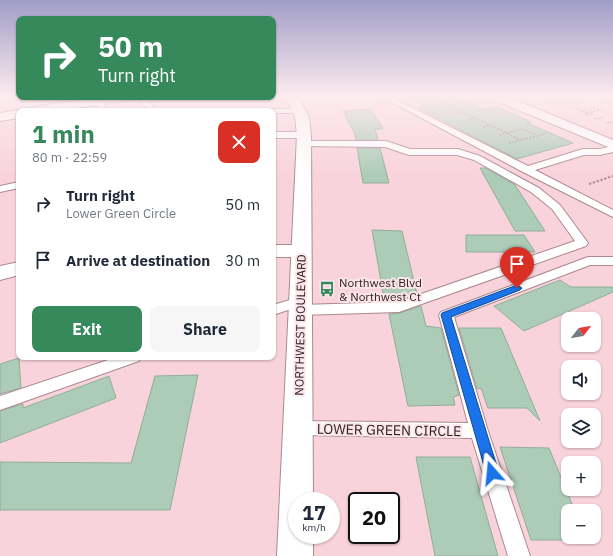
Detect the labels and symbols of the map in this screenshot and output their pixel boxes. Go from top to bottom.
pin [500,247,534,288]
street label: NORTHWEST BOULEVARD [291,254,309,396]
place label: Northwest Blvd & Northwest Ct [339,275,422,304]
bus stop icon: Northwest Blvd & Northwest Ct [318,280,336,298]
north arrow [561,312,601,352]
street label: LOWER GREEN CIRCLE [317,420,461,440]
position arrow [471,452,513,494]
speed limit sign: 20 [348,492,400,544]

